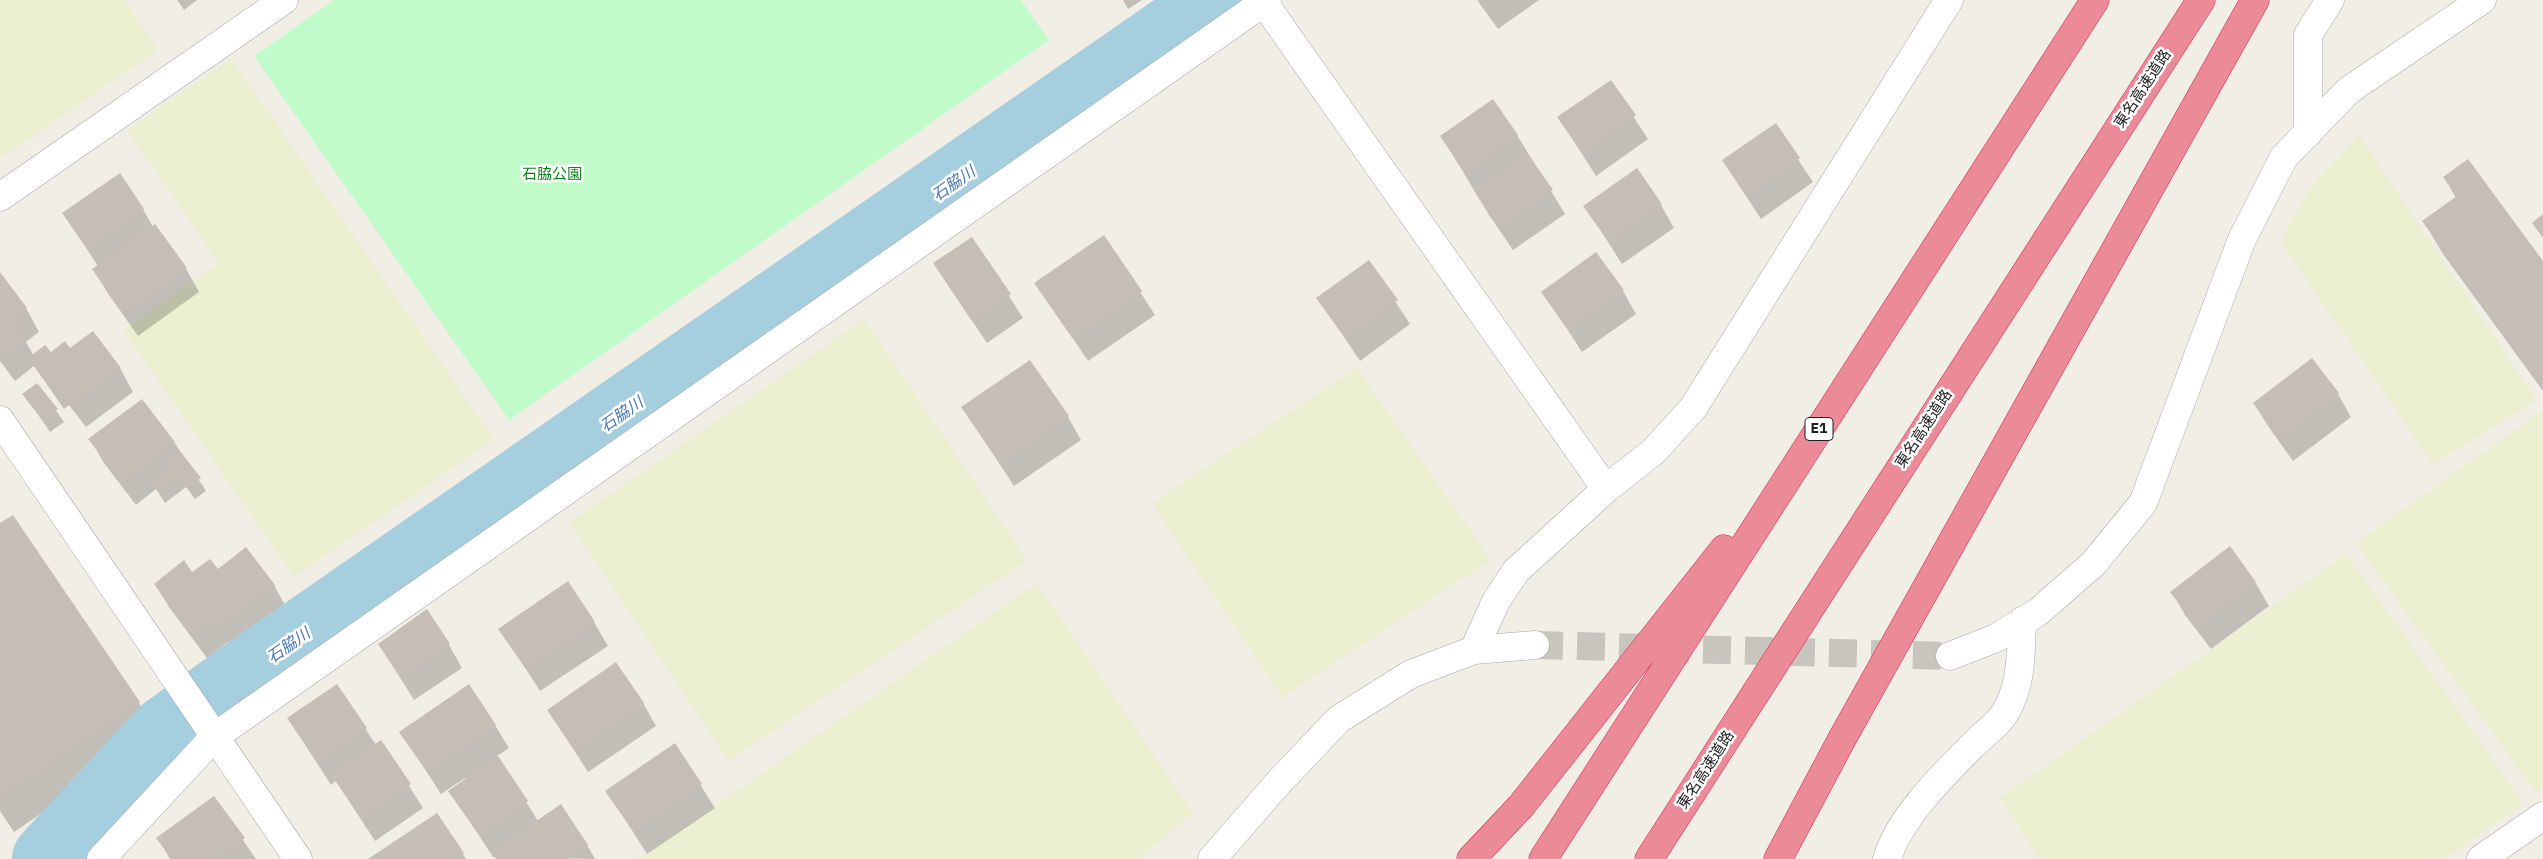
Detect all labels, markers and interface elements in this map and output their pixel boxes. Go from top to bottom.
street label: 東名高速道路 [2111,46,2175,132]
water label: 石脇川 [929,162,979,206]
park label: 石脇公園 [522,166,582,184]
street label: 東名高速道路 [1892,386,1956,472]
water label: 石脇川 [597,393,647,437]
road number: E1 [1805,418,1833,440]
water label: 石脇川 [264,624,314,668]
street label: 東名高速道路 [1674,727,1738,813]

